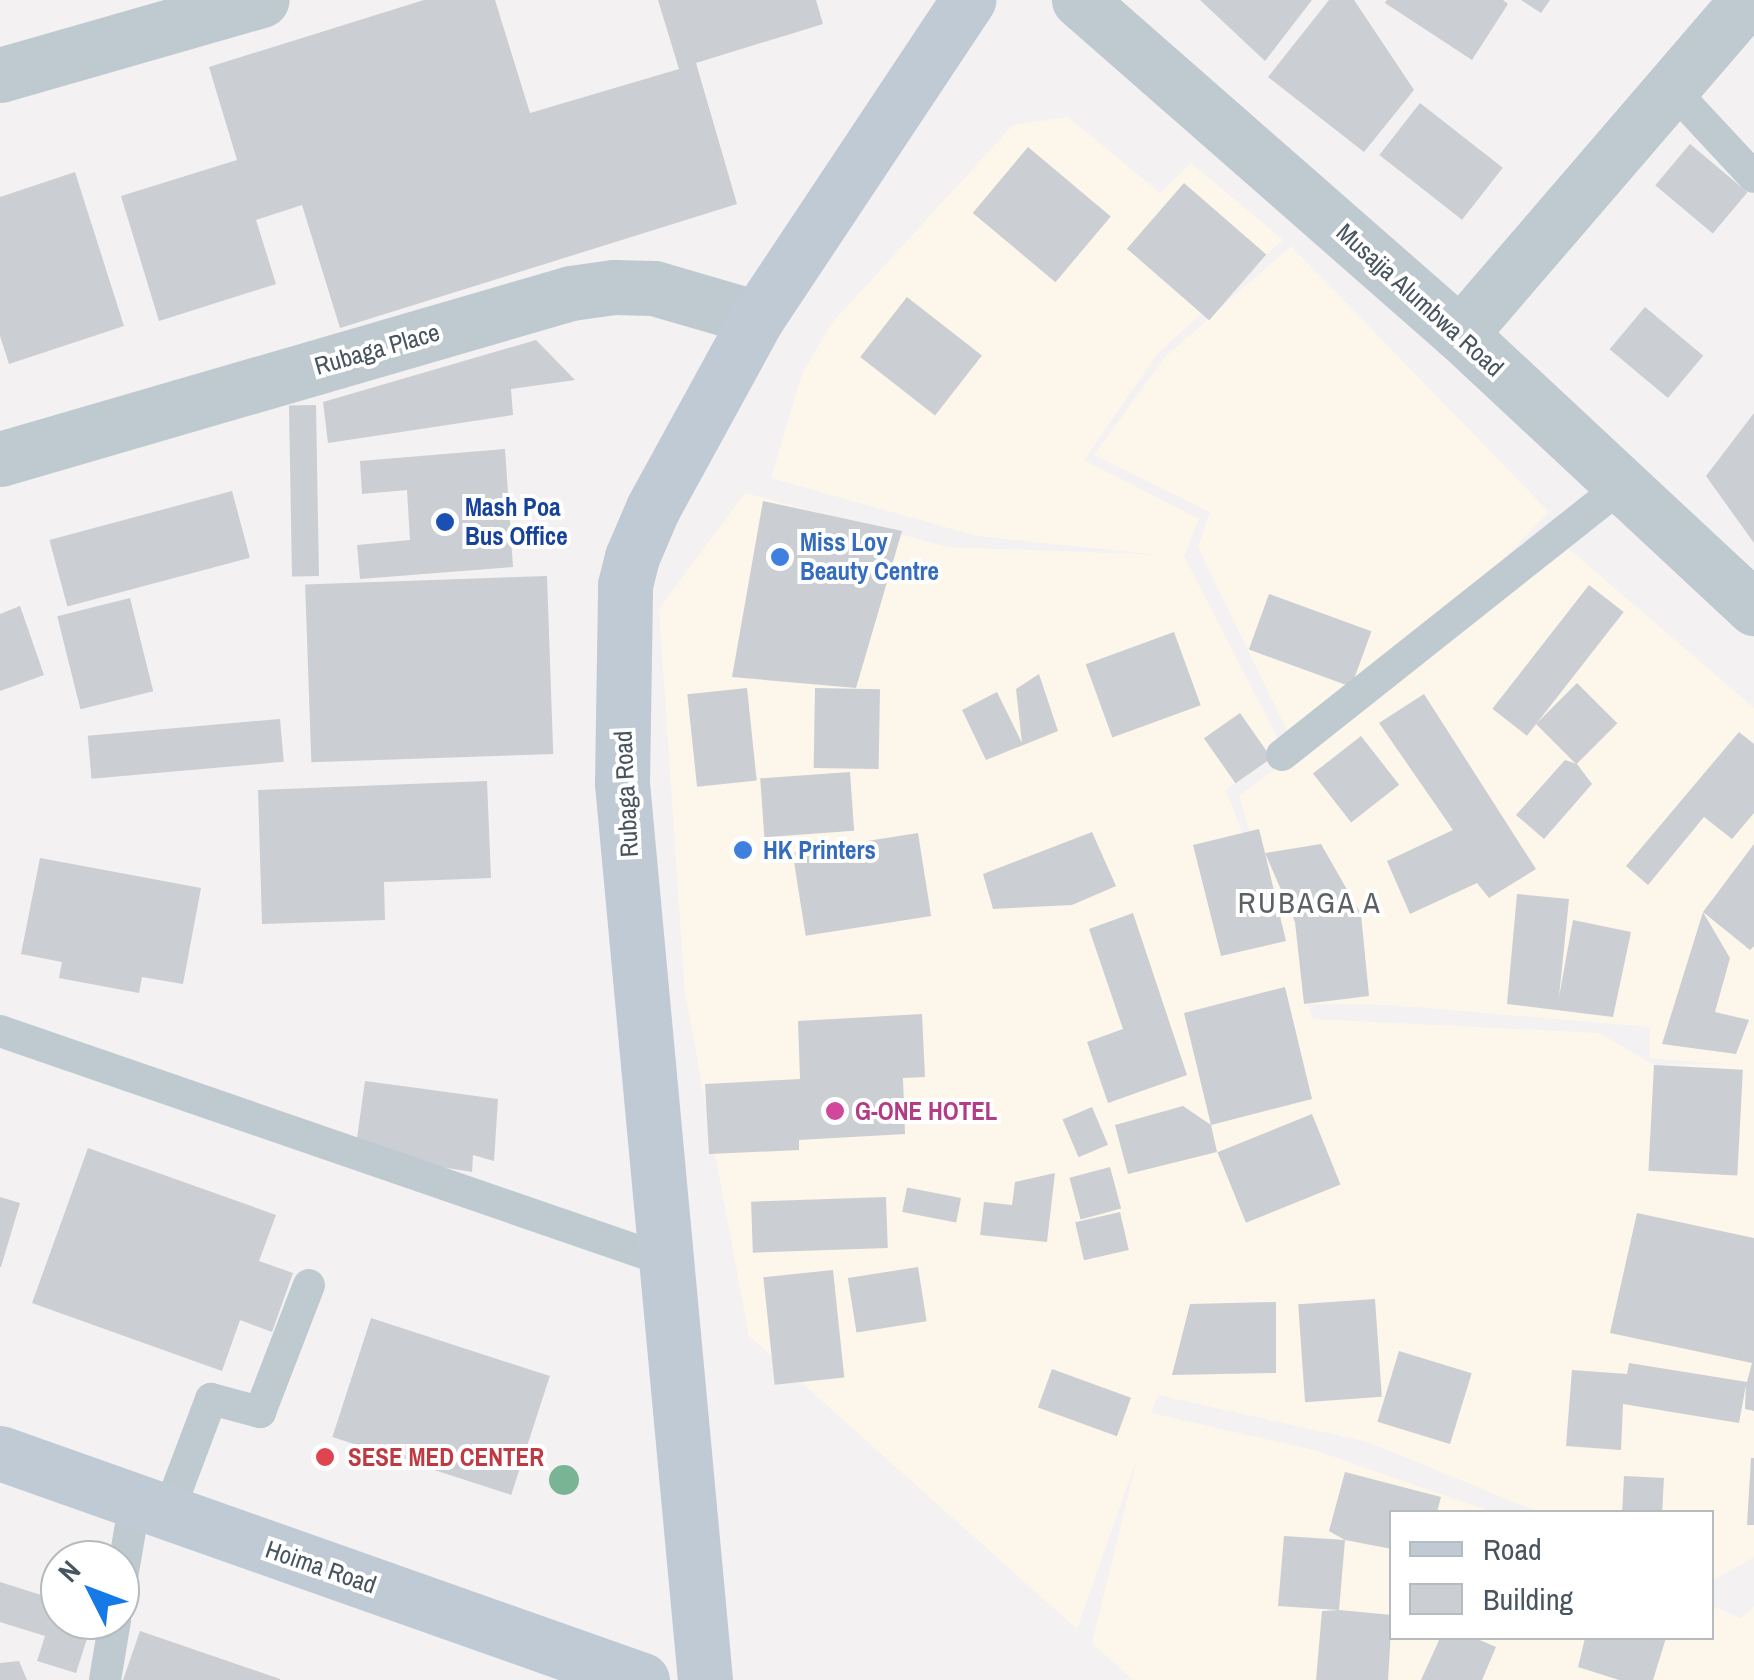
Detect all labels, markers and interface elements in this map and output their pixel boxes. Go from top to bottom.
street label: Musajja Alumbwa Road [1330,217,1510,383]
street label: Rubaga Place [311,317,443,381]
place label: Mash Poa Bus Office [465,493,568,552]
marker: Mash Poa Bus Office [434,511,456,533]
place label: Miss Loy Beauty Centre [800,528,939,587]
marker: Miss Loy Beauty Centre [769,546,791,568]
street label: Rubaga Road [608,730,644,858]
place label: HK Printers [763,835,876,865]
marker: HK Printers [732,839,754,861]
district label: RUBAGA A [1236,884,1384,920]
place label: G-ONE HOTEL [855,1096,997,1126]
marker: G-ONE HOTEL [824,1100,846,1122]
place label: SESE MED CENTER [348,1442,544,1472]
marker: SESE MED CENTER [312,1444,338,1470]
legend [1389,1510,1714,1640]
text: Road [1483,1529,1542,1569]
street label: Hoima Road [262,1534,380,1600]
north arrow [40,1540,140,1640]
text: N [50,1552,89,1590]
text: Building [1483,1579,1573,1619]

